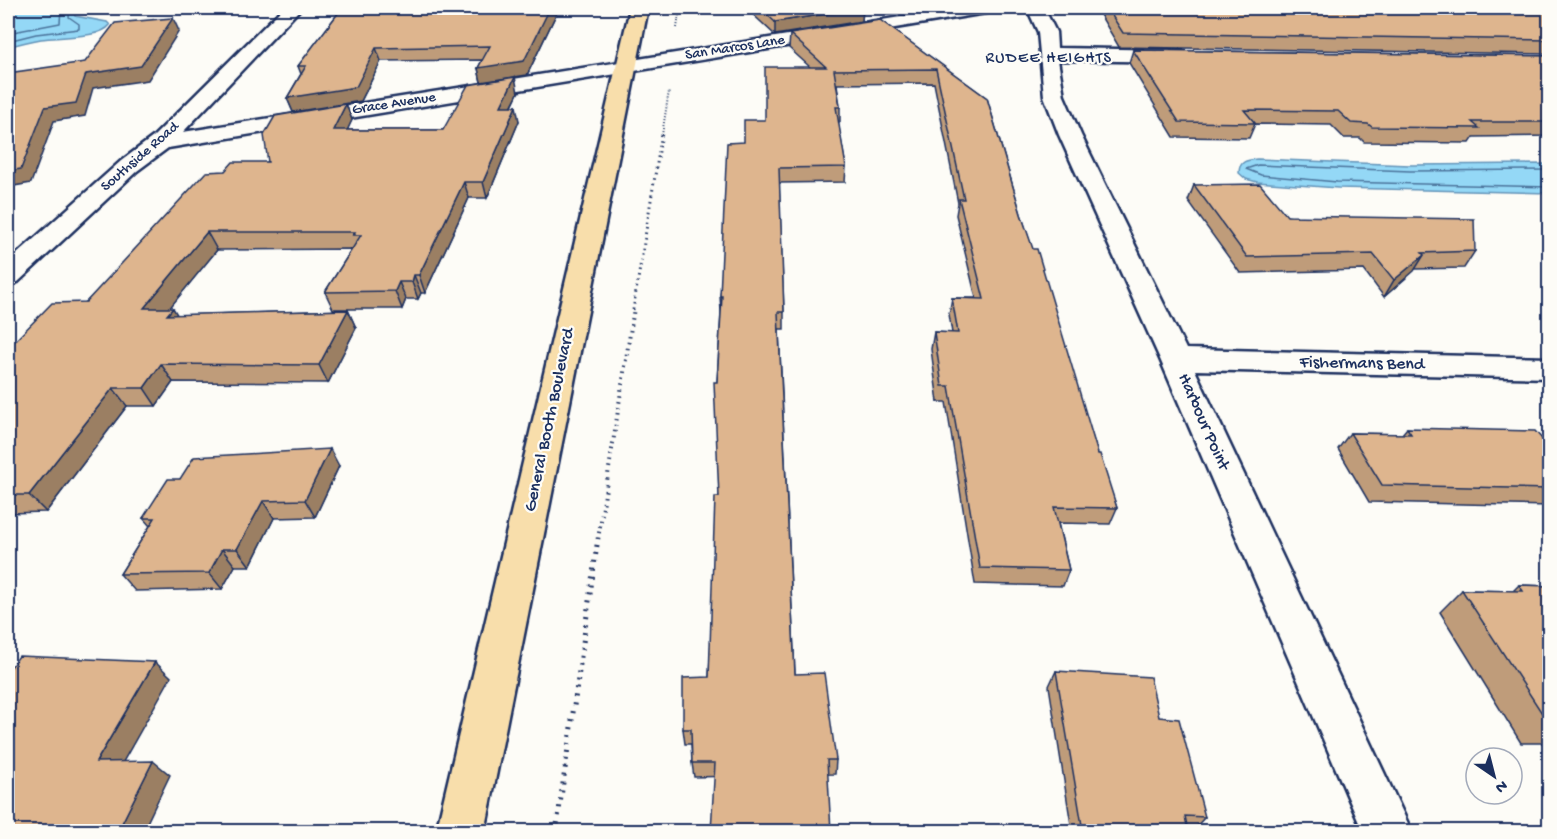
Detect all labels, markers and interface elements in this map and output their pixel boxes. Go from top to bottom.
street label: San Marcos Lane [684,31,786,65]
district label: RUDEE HEIGHTS [985,50,1113,69]
street label: Grace Avenue [351,88,437,120]
street label: Southside Road [97,117,184,196]
street label: General Booth Boulevard [520,325,580,514]
street label: Fishermans Bend [1298,352,1426,376]
street label: Harbour Point [1172,370,1234,475]
north arrow [1464,746,1524,806]
text: N [1490,775,1510,797]

